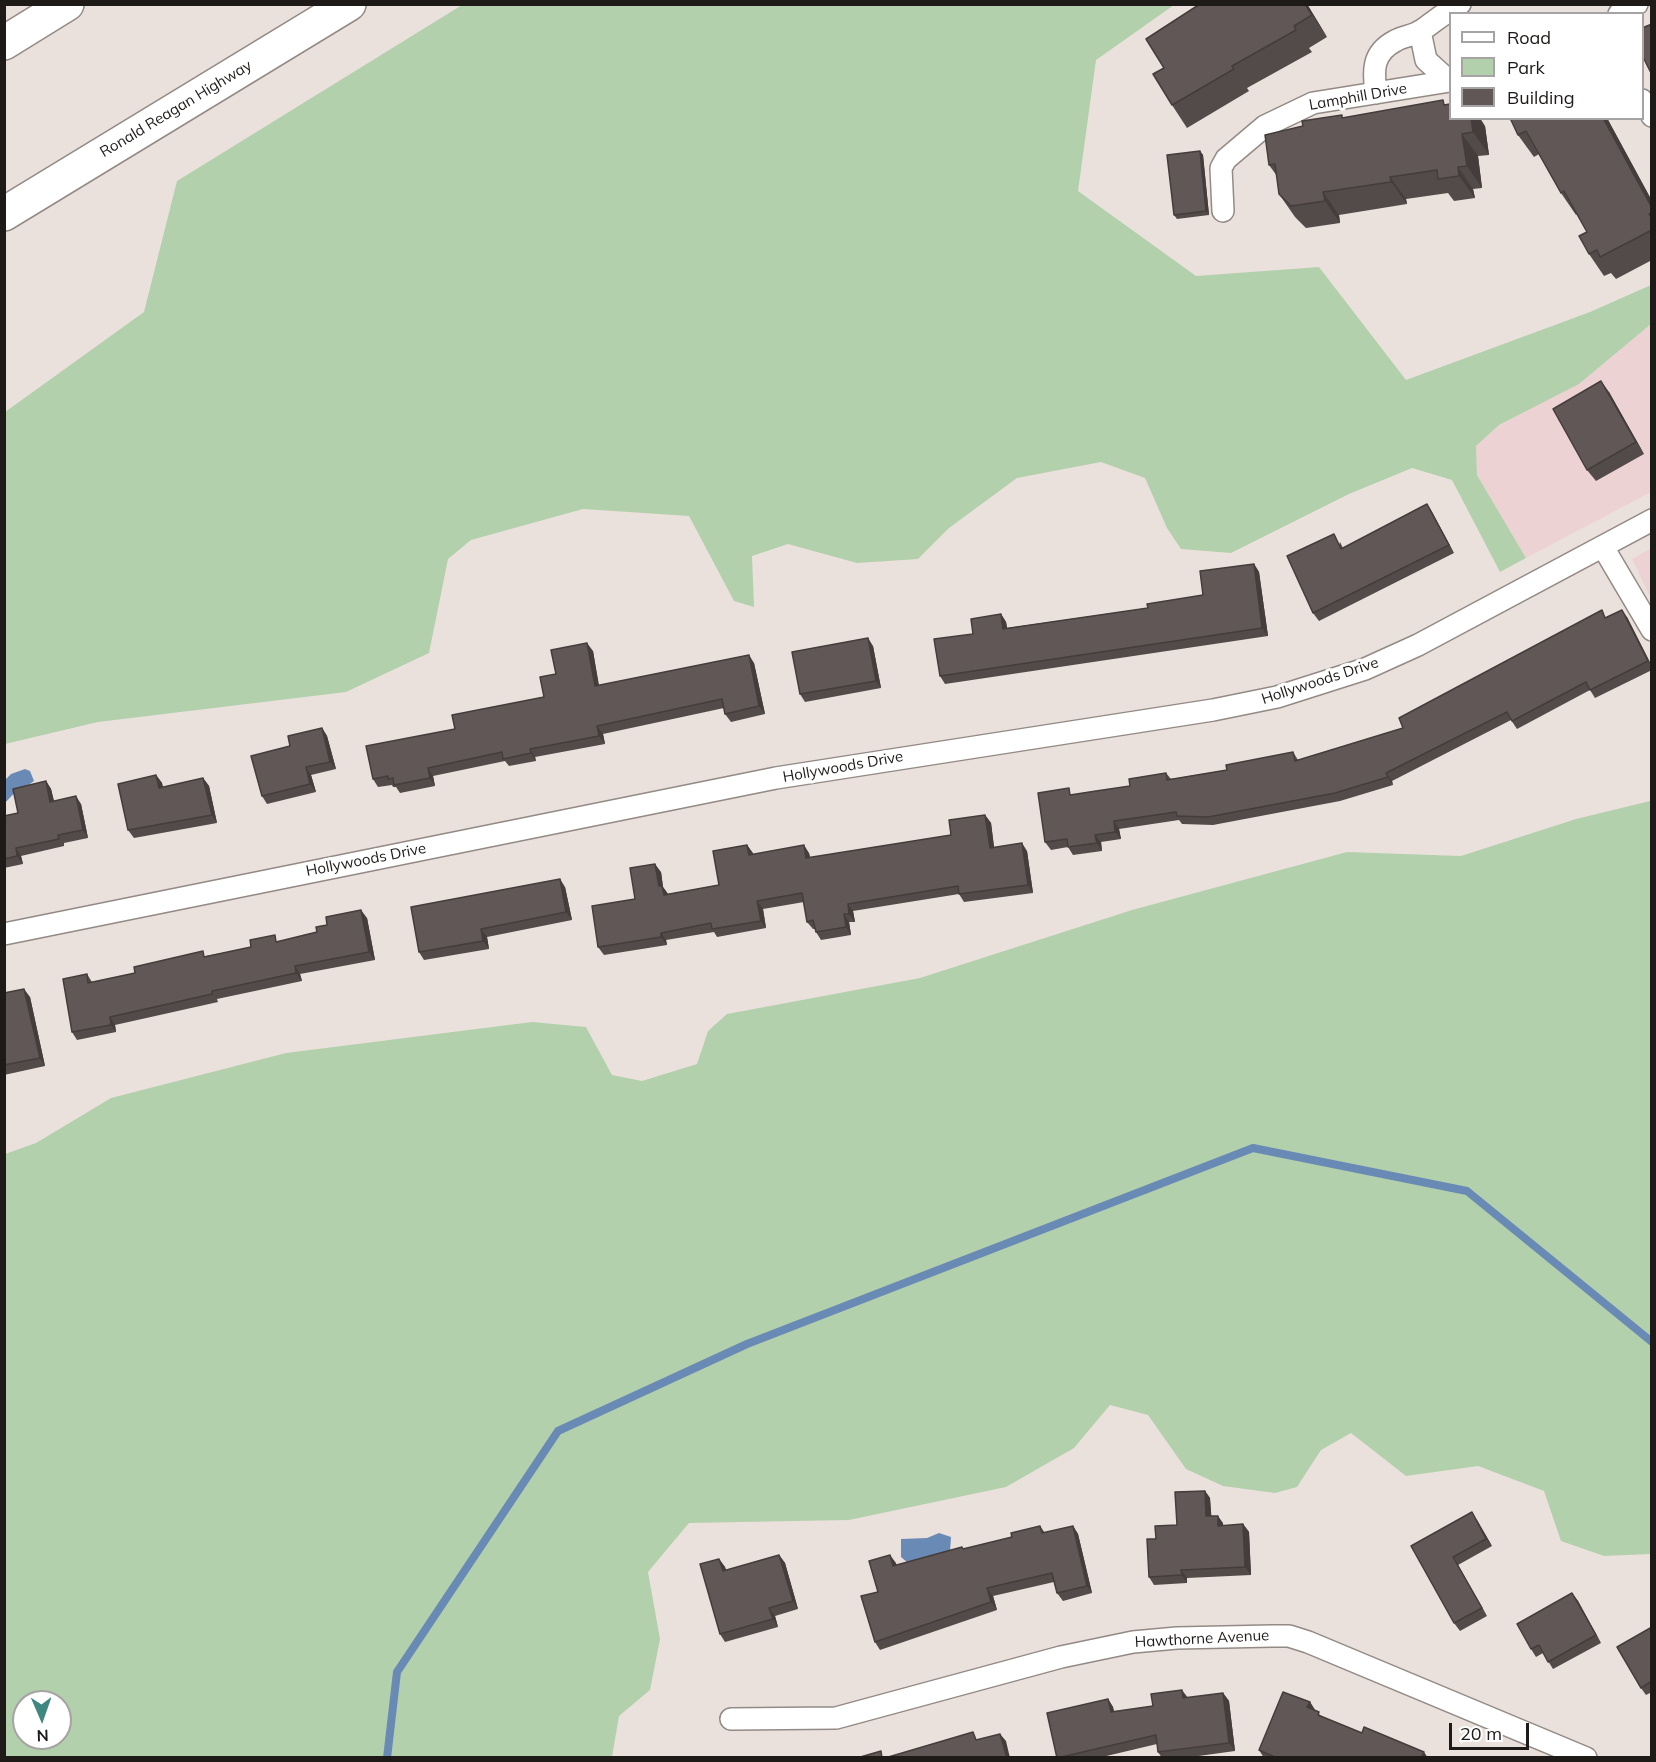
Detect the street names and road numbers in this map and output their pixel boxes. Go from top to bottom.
street label: Ronald Reagan Highway [97,57,255,161]
street label: Lamphill Drive [1308,80,1408,114]
street label: Hollywoods Drive [1259,654,1381,708]
street label: Hollywoods Drive [781,748,905,786]
street label: Hollywoods Drive [304,840,428,880]
street label: Hawthorne Avenue [1134,1626,1270,1652]

